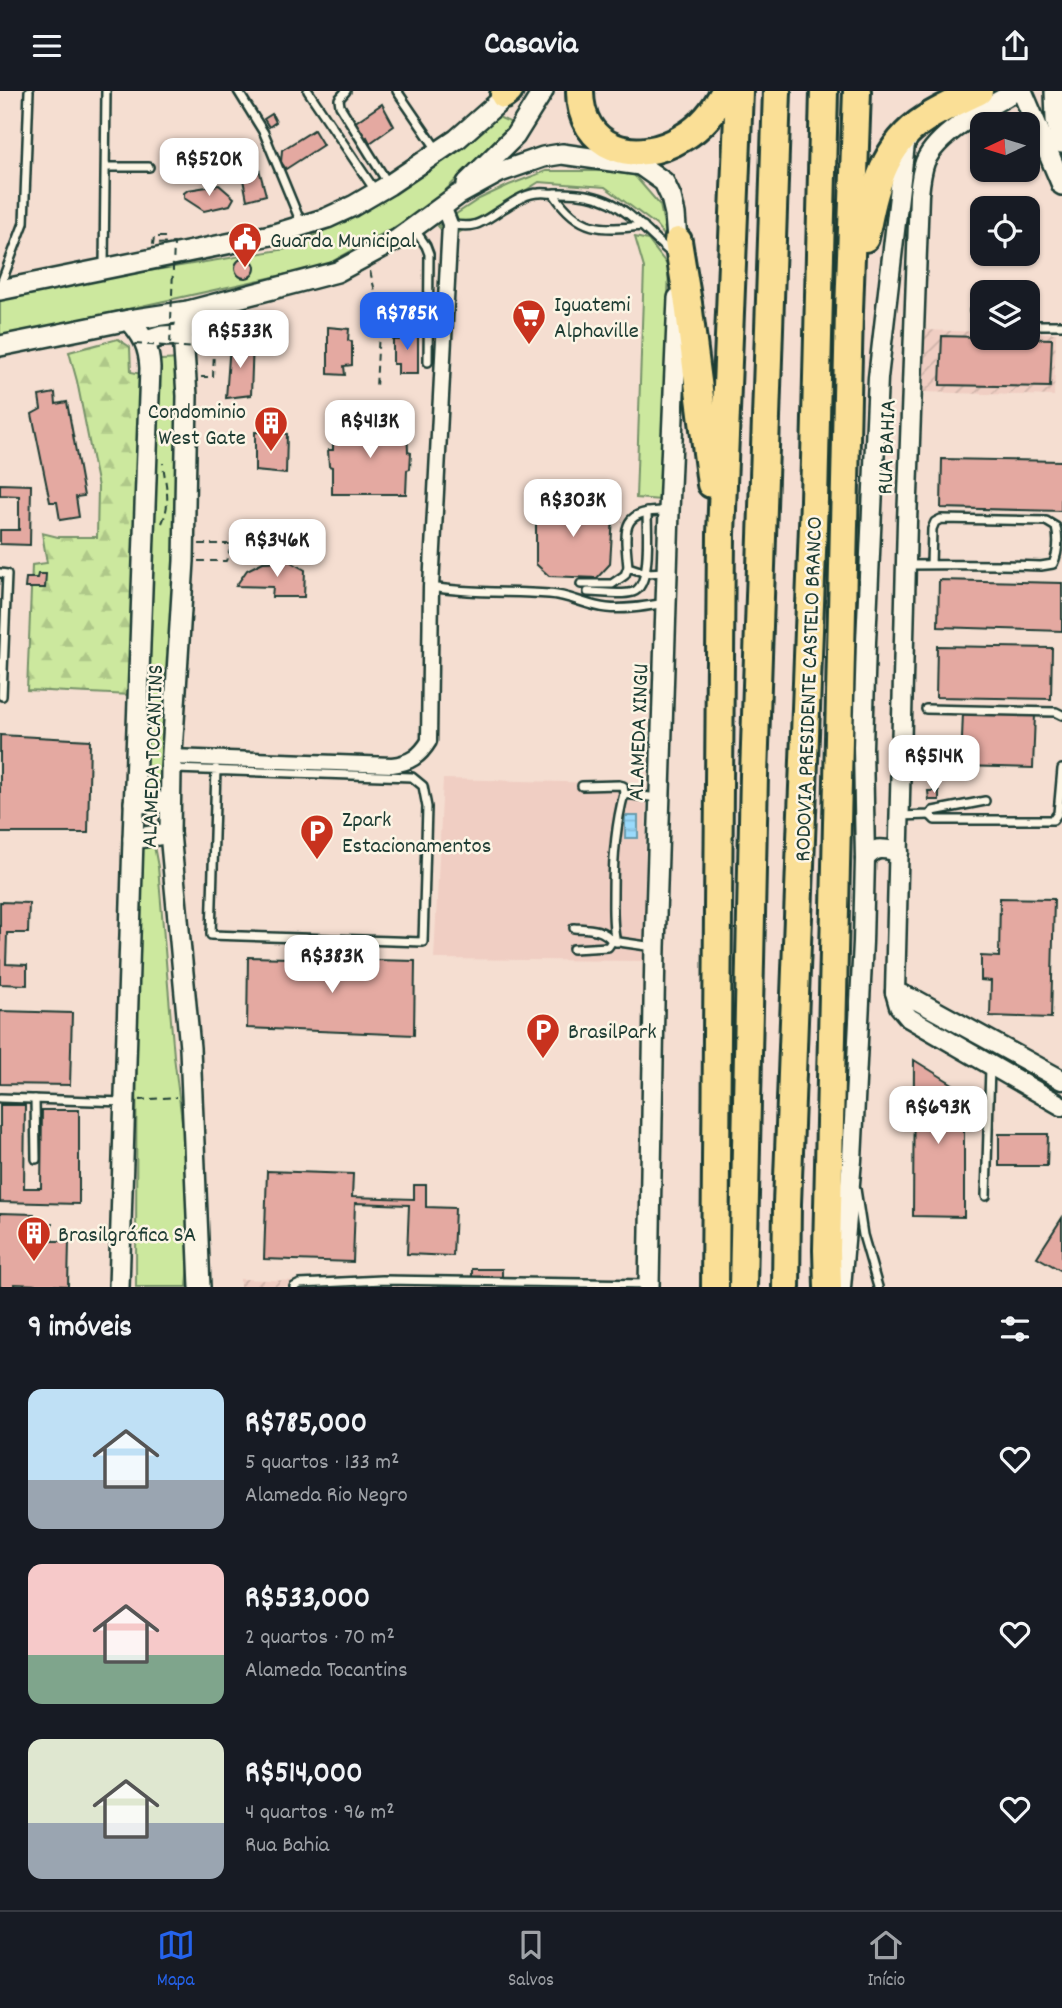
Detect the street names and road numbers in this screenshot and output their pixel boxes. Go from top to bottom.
street label: RUA BAHIA [870,399,907,495]
street label: RODOVIA PRESIDENTE CASTELO BRANCO [788,516,833,862]
street label: ALAMEDA XINGU [622,663,659,801]
street label: ALAMEDA TOCANTINS [135,664,174,848]

